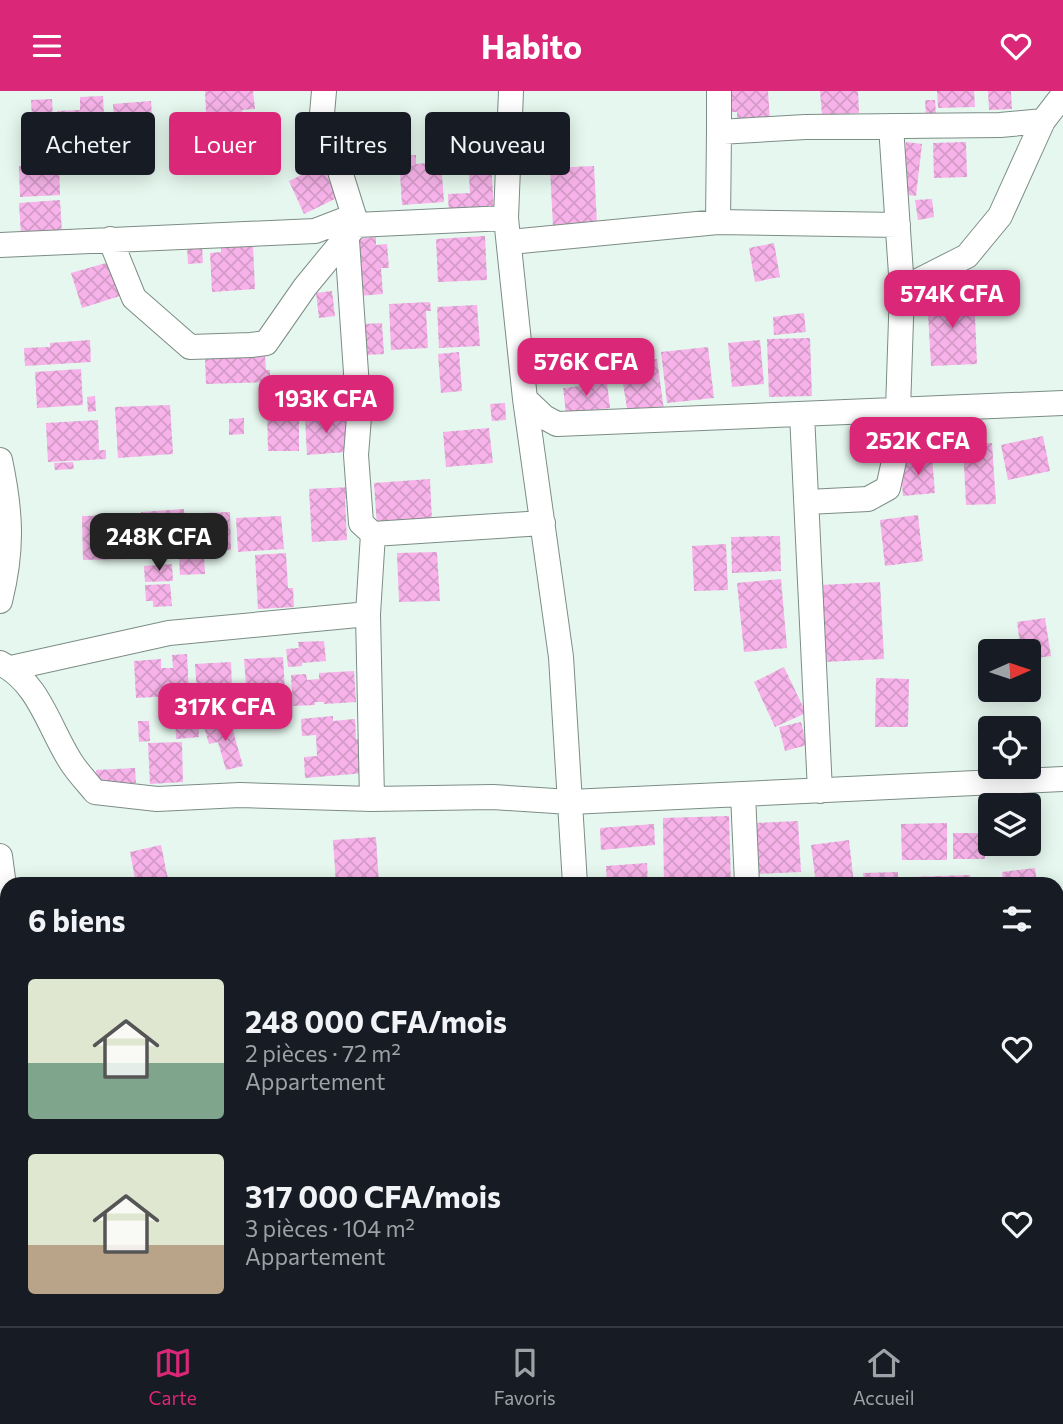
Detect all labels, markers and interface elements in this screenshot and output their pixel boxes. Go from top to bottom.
text: Habito [481,26,582,66]
icon: menu [28,27,66,65]
icon: heart [997,27,1035,65]
chip: Acheter [21,112,155,175]
chip: Louer [169,112,281,175]
chip: Filtres [295,112,411,175]
chip: Nouveau [425,112,570,175]
pin: 574K CFA [880,271,1024,330]
text: 574K CFA [900,279,1004,307]
pin: 576K CFA [514,338,658,398]
text: 576K CFA [533,347,639,375]
pin: 193K CFA [254,375,398,435]
text: 193K CFA [275,384,377,412]
pin: 252K CFA [846,417,990,477]
text: 252K CFA [866,426,970,454]
pin: 248K CFA [87,513,231,573]
text: 248K CFA [106,522,212,550]
north arrow [978,639,1041,702]
map controls [978,639,1041,856]
pin: 317K CFA [153,683,297,743]
text: 317K CFA [174,692,276,720]
button: locate [978,716,1041,779]
button: layers [978,793,1041,856]
icon: filters [998,900,1036,938]
text: 6 biens [28,901,126,938]
text: 248 000 CFA/mois [245,1002,507,1039]
icon: home [84,1007,168,1091]
icon: heart [998,1030,1036,1068]
text: 2 pièces · 72 m² [245,1039,401,1067]
text: Appartement [245,1067,386,1095]
text: 317 000 CFA/mois [245,1177,501,1214]
icon: home [84,1182,168,1266]
icon: heart [998,1205,1036,1243]
text: 3 pièces · 104 m² [245,1214,415,1242]
text: Appartement [245,1242,386,1270]
tab: Carte [148,1344,197,1409]
tab: Favoris [494,1344,556,1409]
tab: Accueil [853,1344,915,1409]

